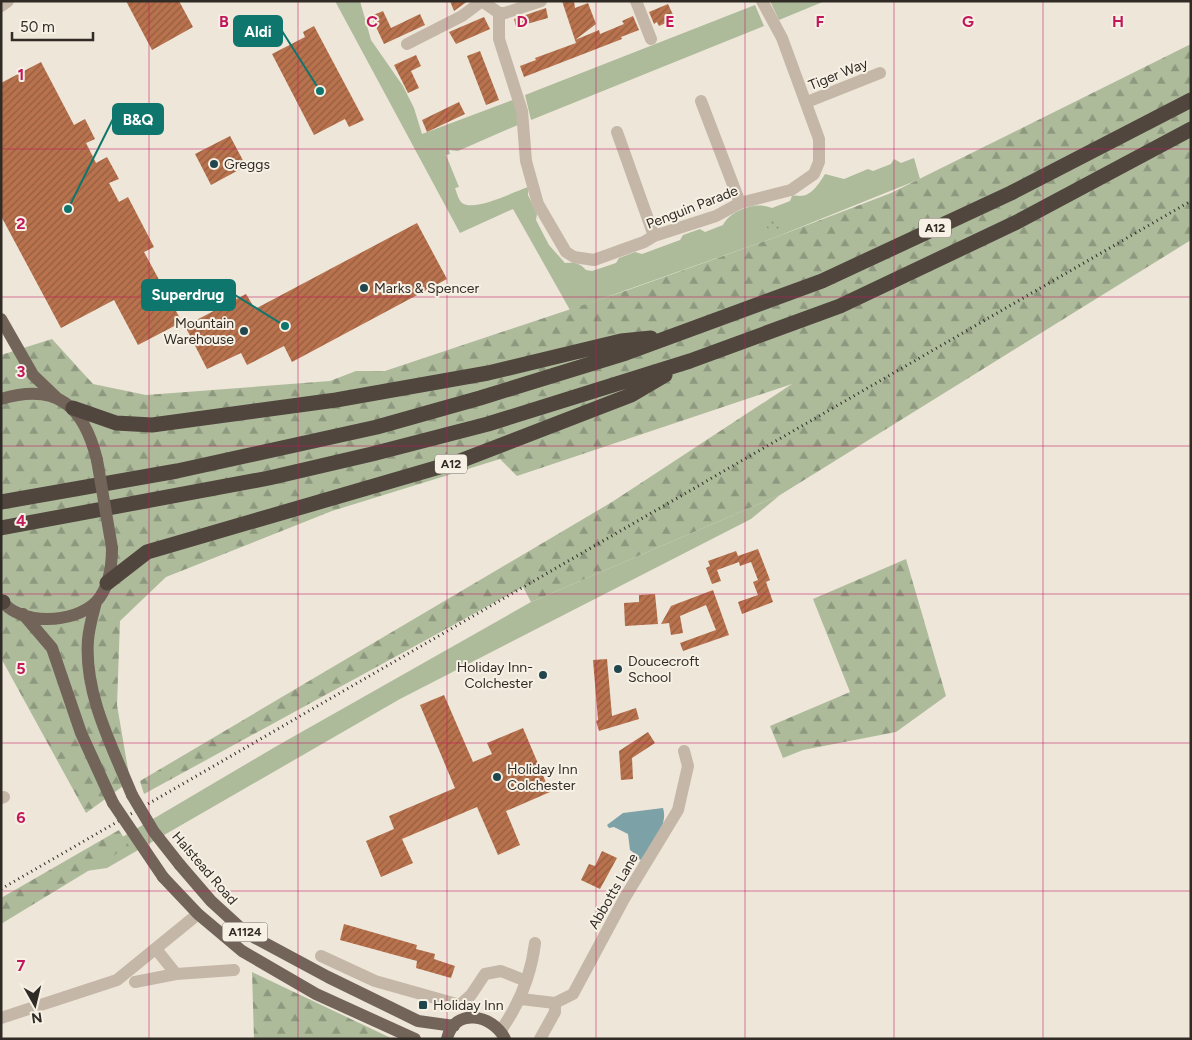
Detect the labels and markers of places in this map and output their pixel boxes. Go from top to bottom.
callout: Aldi [234,16,282,46]
callout: B&Q [113,104,163,134]
place label: Greggs [224,156,270,173]
marker: Greggs [208,158,220,170]
callout: Superdrug [142,280,235,310]
place label: Marks & Spencer [374,280,480,297]
marker: Marks & Spencer [358,282,370,294]
place label: Mountain Warehouse [164,315,234,348]
marker: Mountain Warehouse [238,325,250,337]
place label: Doucecroft School [628,653,700,686]
place label: Holiday Inn- Colchester [457,659,533,692]
marker: Doucecroft School [612,663,624,675]
marker: Holiday Inn- Colchester [537,669,549,681]
place label: Holiday Inn Colchester [507,761,578,794]
marker: Holiday Inn Colchester [491,771,503,783]
place label: Holiday Inn [433,997,504,1014]
marker: Holiday Inn [417,999,429,1011]

